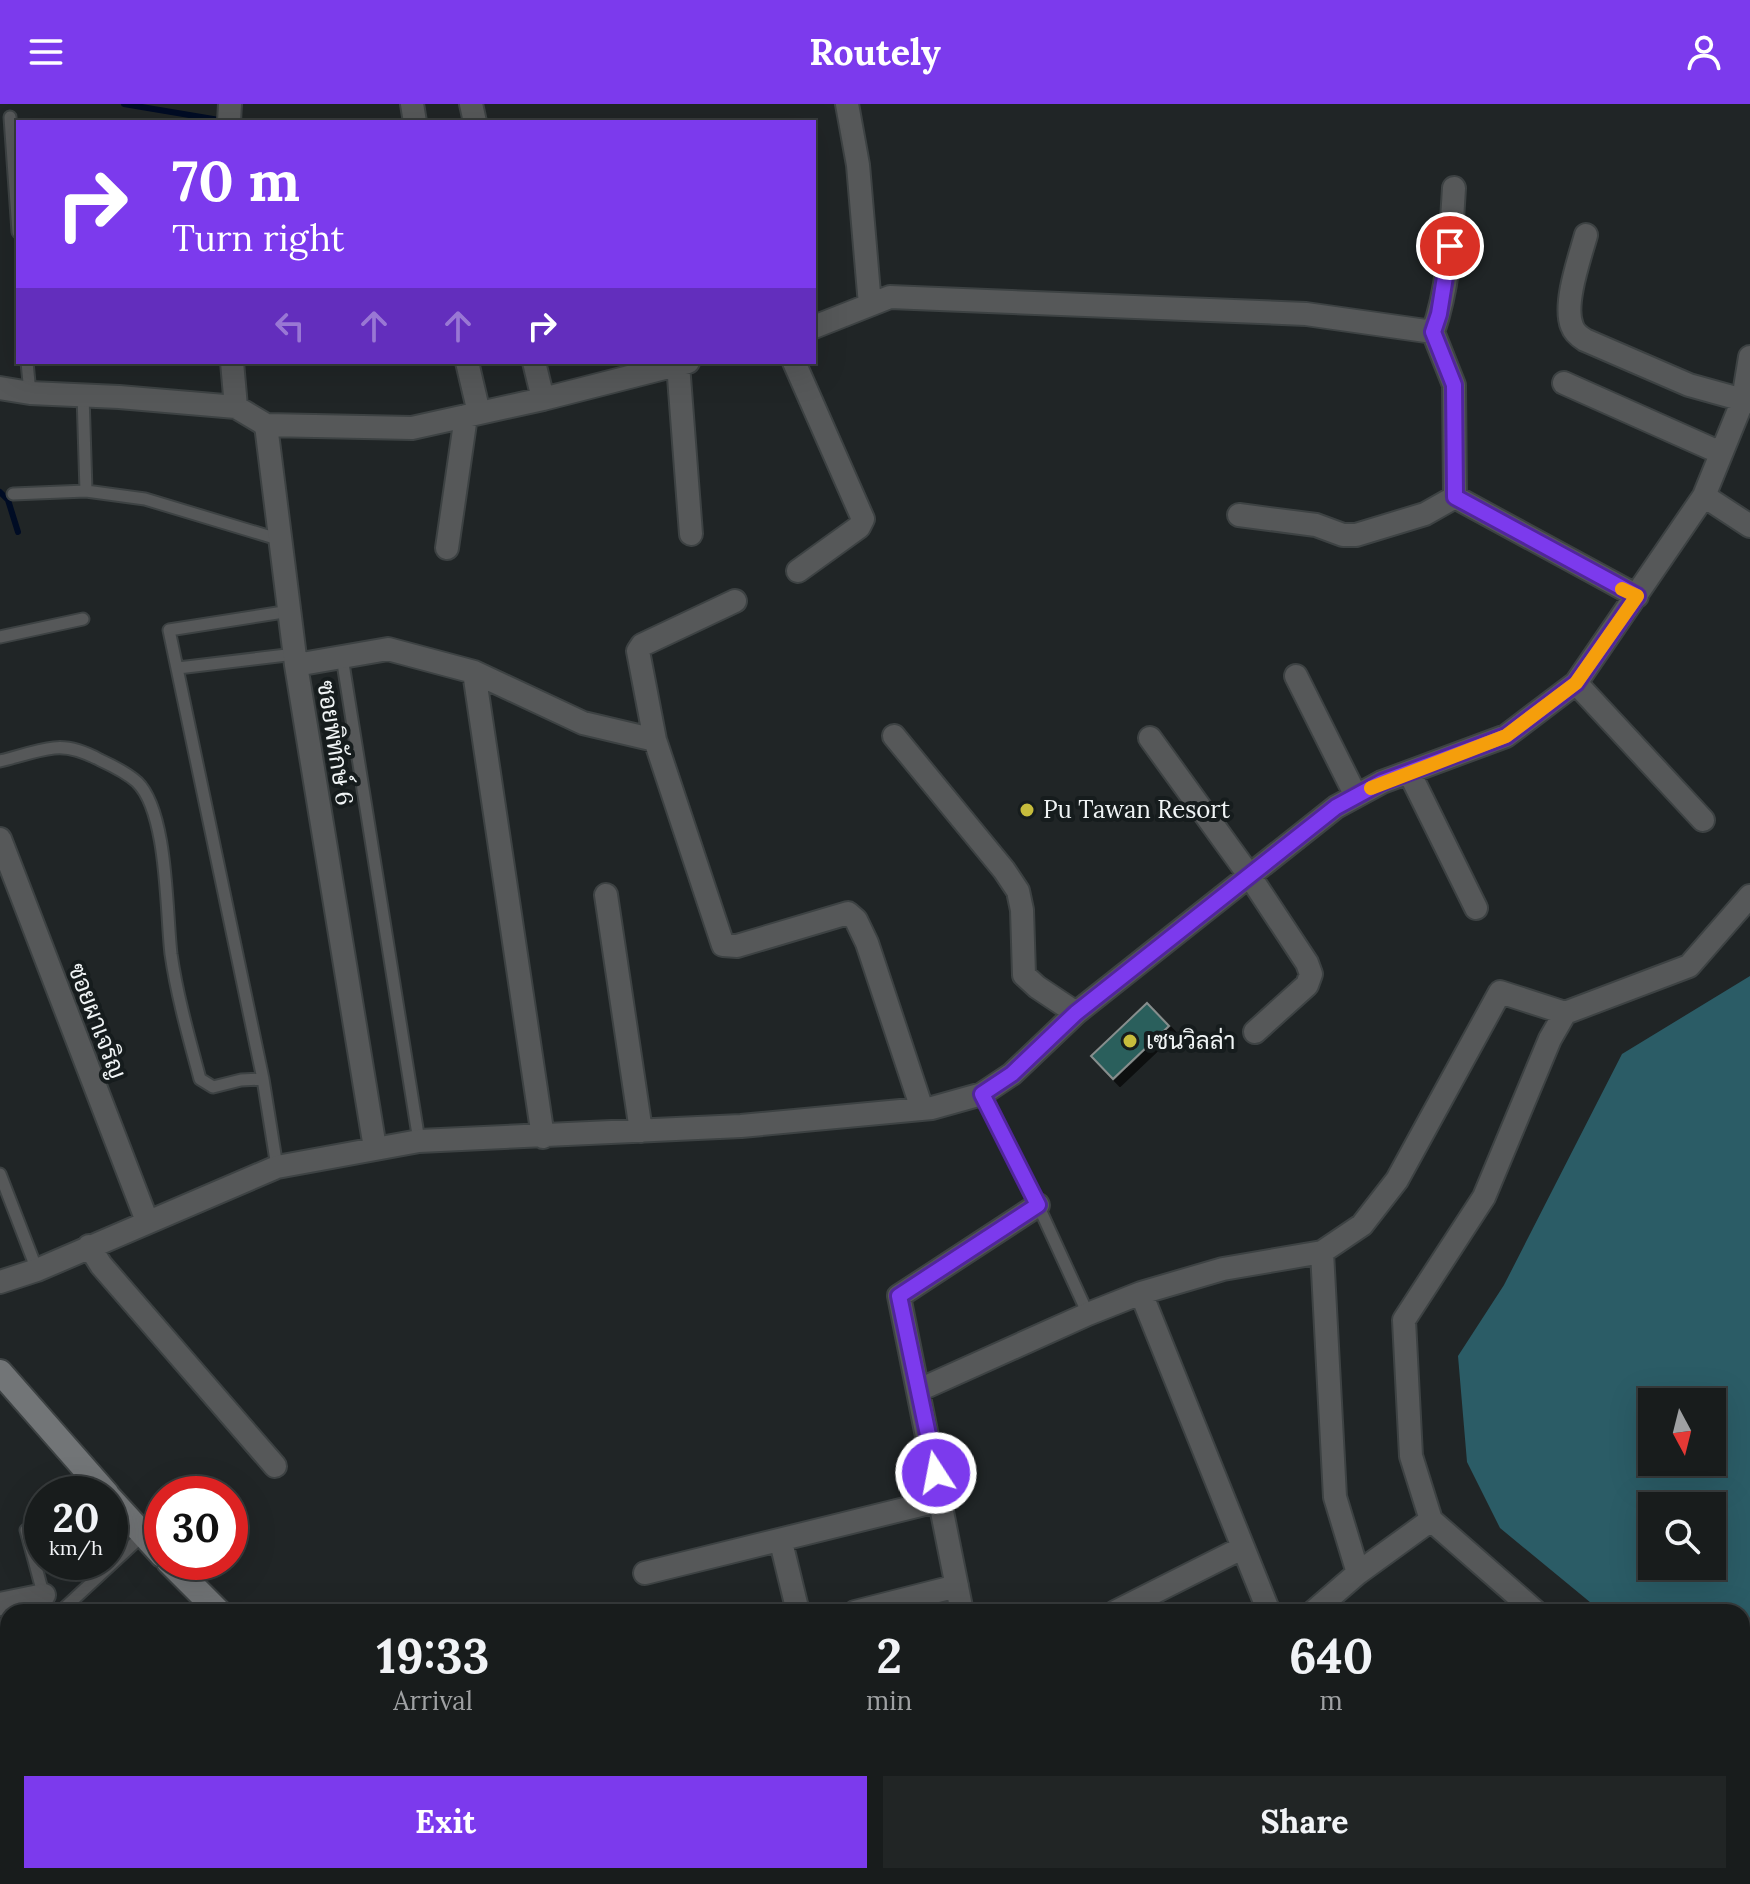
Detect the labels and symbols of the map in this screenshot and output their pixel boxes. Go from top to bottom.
pin [1416,212,1484,280]
street label: ซอยพิทักษ์ 6 [310,678,361,808]
place label: Pu Tawan Resort [1043,794,1231,825]
marker: Pu Tawan Resort [1018,801,1036,819]
street label: ซอยผาเจริญ [61,959,134,1083]
place label: เซนวิลล่า [1146,1025,1235,1056]
marker: เซนวิลล่า [1121,1032,1139,1050]
north arrow [1638,1388,1726,1476]
position arrow [894,1431,978,1515]
speed limit sign: 30 [144,1476,248,1580]

